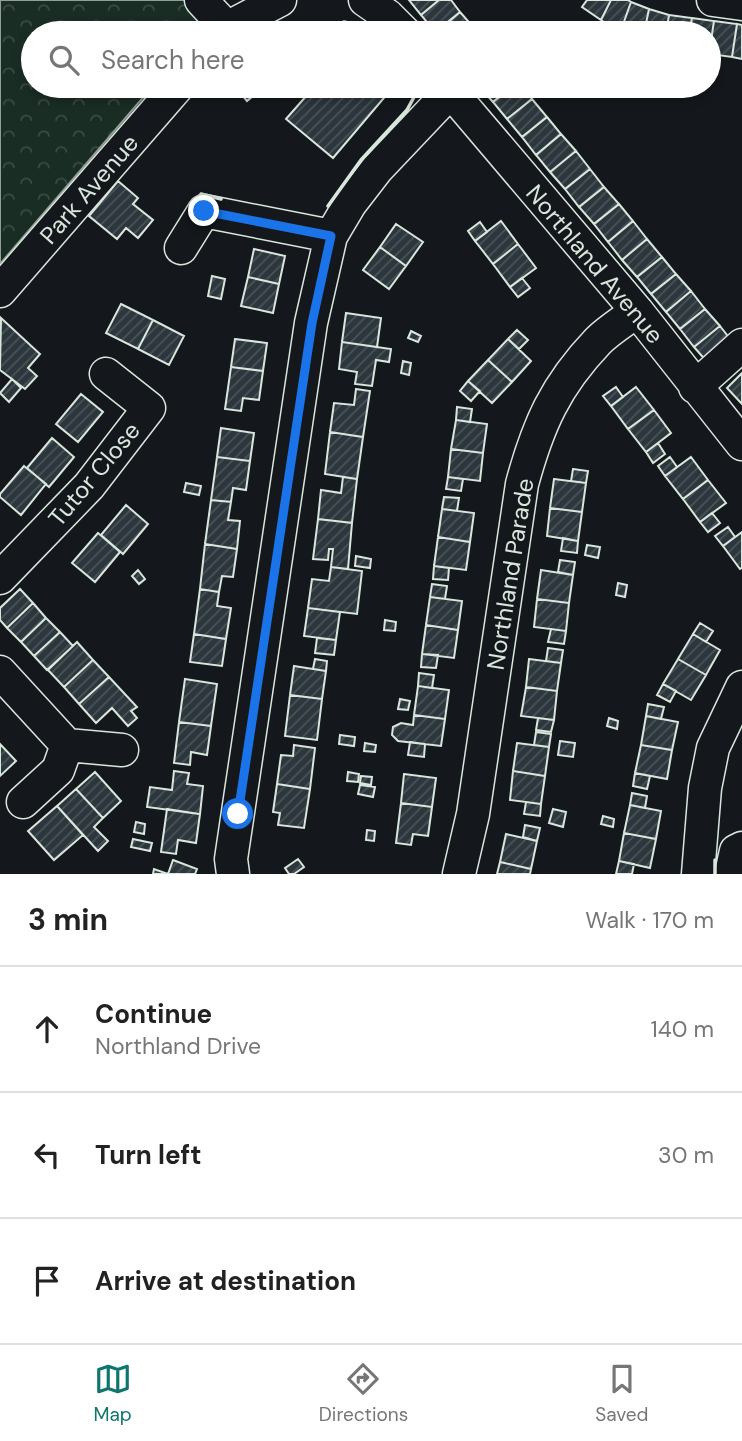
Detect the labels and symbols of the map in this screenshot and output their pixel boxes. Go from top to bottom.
street label: Park Avenue [33,128,145,250]
street label: Northland Avenue [519,178,671,350]
route end [188,195,219,226]
street label: Tutor Close [41,415,147,533]
street label: Northland Parade [480,476,540,672]
route start [222,798,253,829]

